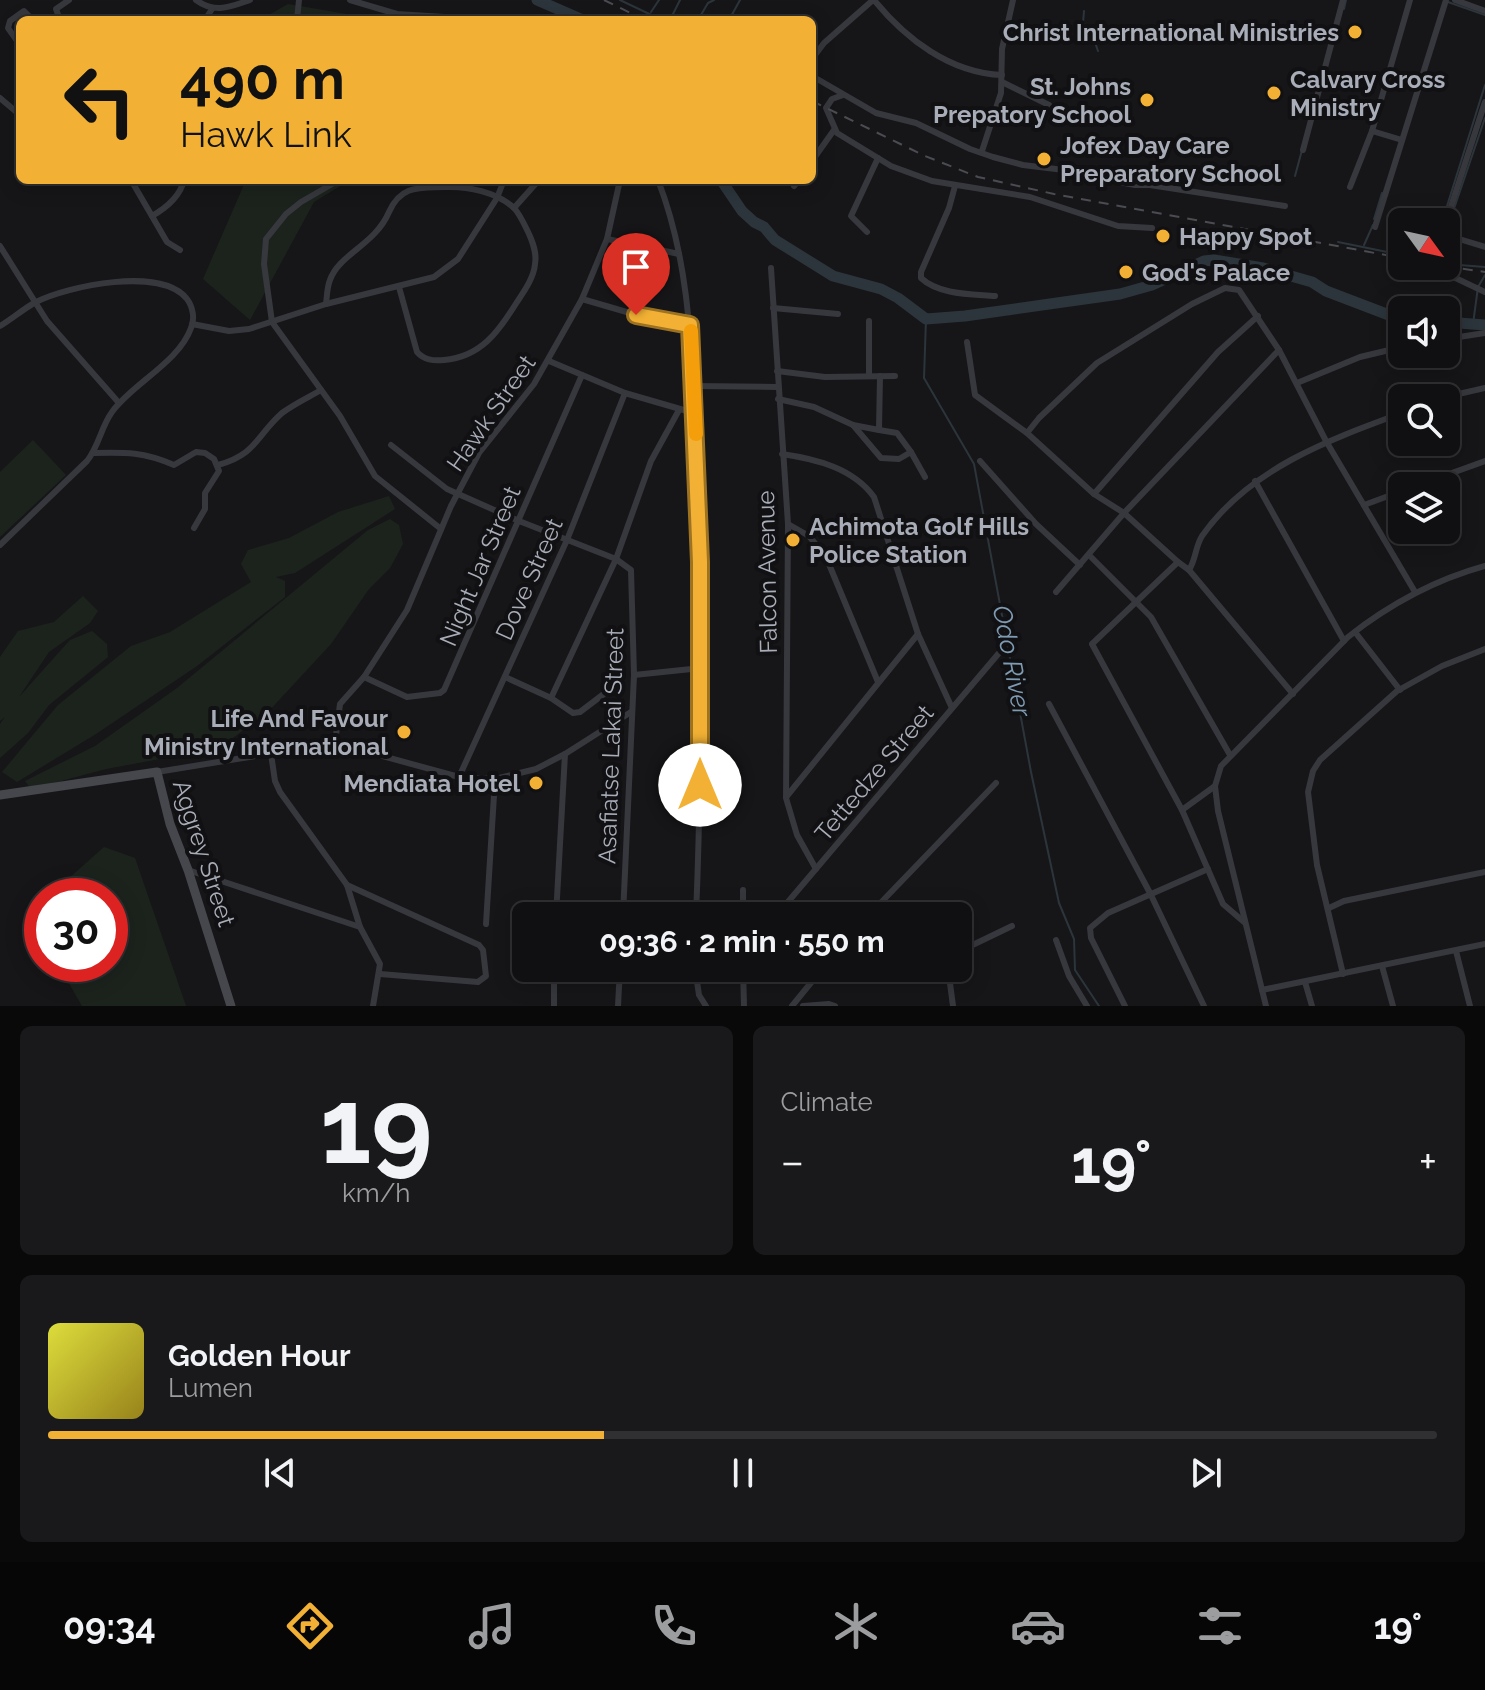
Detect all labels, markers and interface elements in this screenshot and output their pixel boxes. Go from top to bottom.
place label: Christ International Ministries [1003,18,1339,47]
marker: Christ International Ministries [1346,23,1364,41]
text: 490 m [180,46,345,112]
icon: left [48,48,152,152]
place label: Calvary Cross Ministry [1290,65,1446,122]
place label: St. Johns Prepatory School [933,72,1131,129]
marker: Calvary Cross Ministry [1265,84,1283,102]
marker: St. Johns Prepatory School [1138,91,1156,109]
text: Hawk Link [180,113,352,155]
place label: Jofex Day Care Preparatory School [1060,131,1281,188]
marker: Jofex Day Care Preparatory School [1035,150,1053,168]
north arrow [1388,208,1460,280]
map controls [1388,208,1460,544]
place label: Happy Spot [1179,222,1312,251]
marker: Happy Spot [1154,227,1172,245]
pin [602,233,670,315]
icon: arrive [614,245,658,289]
place label: God's Palace [1142,258,1290,287]
marker: God's Palace [1117,263,1135,281]
button: sound [1388,296,1460,368]
street label: Hawk Street [440,349,542,477]
button: search [1388,384,1460,456]
button: layers [1388,472,1460,544]
street label: Night Jar Street [433,482,527,650]
street label: Falcon Avenue [751,490,783,654]
place label: Achimota Golf Hills Police Station [809,512,1029,569]
street label: Dove Street [489,514,569,644]
marker: Achimota Golf Hills Police Station [784,531,802,549]
water label: Odo River [987,603,1038,720]
street label: Asafiatse Lakai Street [592,627,630,865]
street label: Tettedze Street [809,699,939,847]
place label: Life And Favour Ministry International [144,704,388,761]
marker: Life And Favour Ministry International [395,723,413,741]
position arrow [658,743,742,827]
place label: Mendiata Hotel [344,769,520,798]
marker: Mendiata Hotel [527,774,545,792]
street label: Aggrey Street [167,776,241,930]
speed limit sign: 30 [24,878,128,982]
text: 09:36 · 2 min · 550 m [599,924,885,959]
text: 19 [320,1065,433,1187]
text: Climate [781,1087,873,1117]
text: 19° [1071,1127,1152,1197]
text: − [781,1136,804,1187]
text: + [1419,1136,1437,1187]
text: km/h [342,1178,411,1208]
text: Golden Hour [168,1338,351,1373]
text: Lumen [168,1373,253,1403]
icon: previous [258,1451,302,1495]
icon: pause [721,1451,765,1495]
icon: next [1184,1451,1228,1495]
icon: directions [282,1598,338,1654]
icon: music [464,1598,520,1654]
icon: phone [646,1598,702,1654]
icon: climate [828,1598,884,1654]
icon: car [1010,1598,1066,1654]
icon: filters [1192,1598,1248,1654]
text: 09:34 [63,1605,156,1647]
text: 19° [1374,1605,1422,1647]

